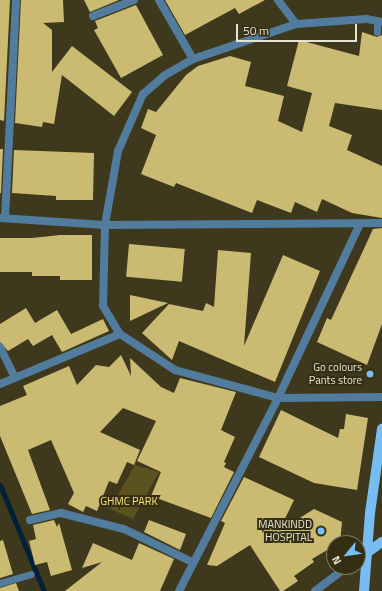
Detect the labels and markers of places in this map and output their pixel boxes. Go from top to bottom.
place label: Go colours Pants store [309,361,362,387]
marker: Go colours Pants store [365,369,375,379]
place label: MANKINDD HOSPITAL [258,518,312,544]
marker: MANKINDD HOSPITAL [315,525,327,537]

